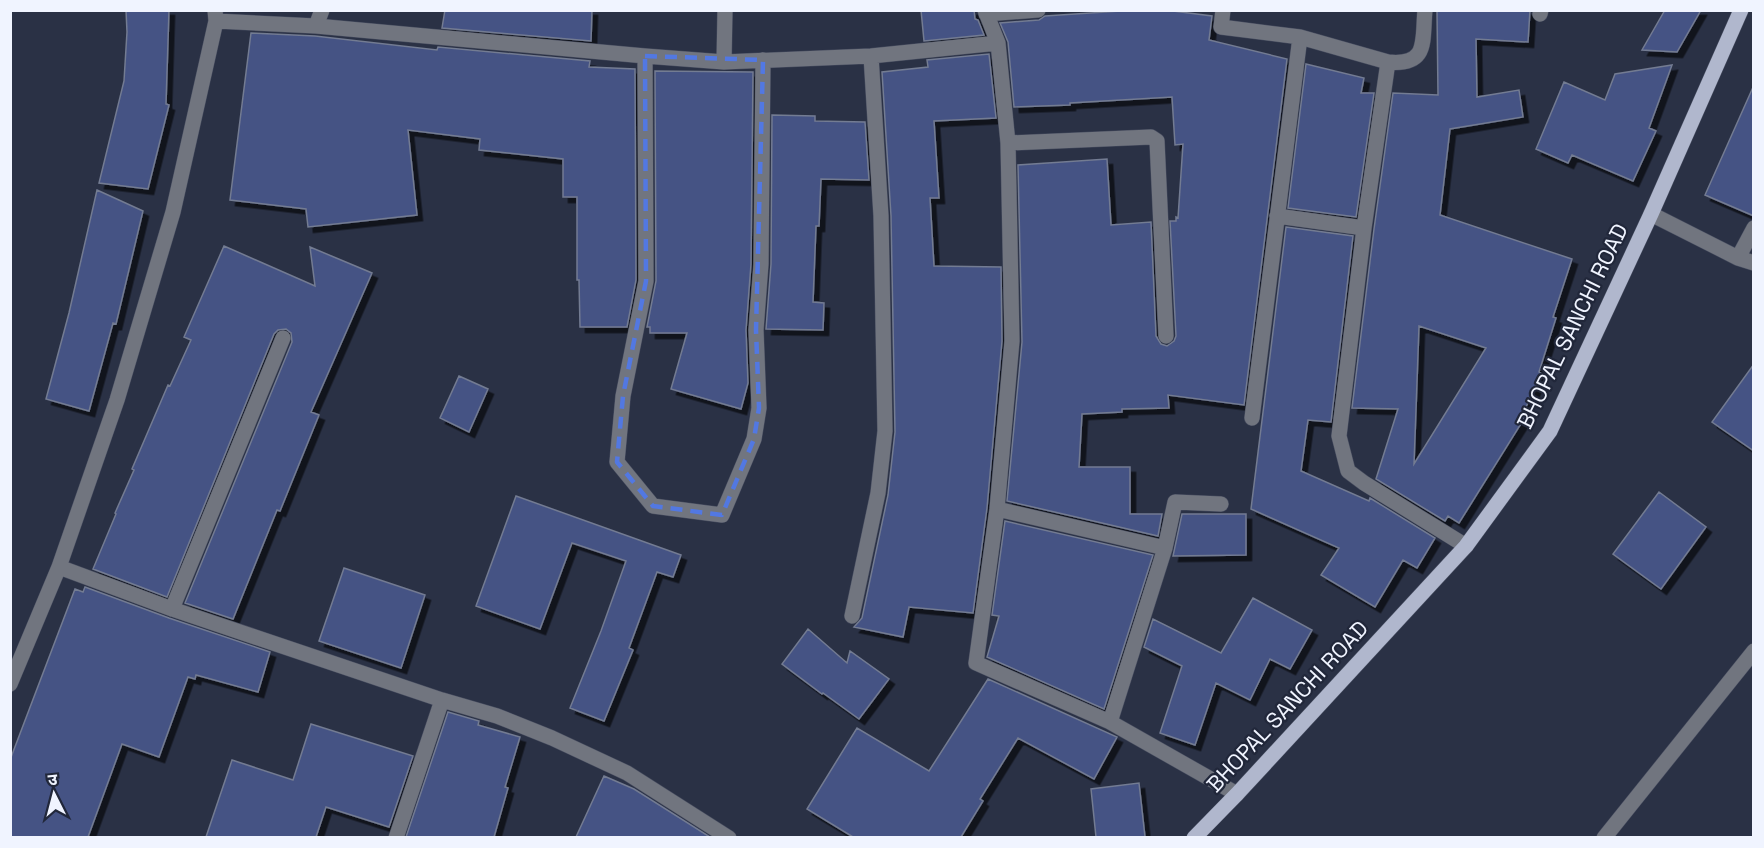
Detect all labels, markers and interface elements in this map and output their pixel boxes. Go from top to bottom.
street label: BHOPAL SANCHI ROAD [1510,219,1634,433]
street label: BHOPAL SANCHI ROAD [1200,614,1374,798]
north arrow [24,764,84,824]
text: उ [47,769,59,791]

